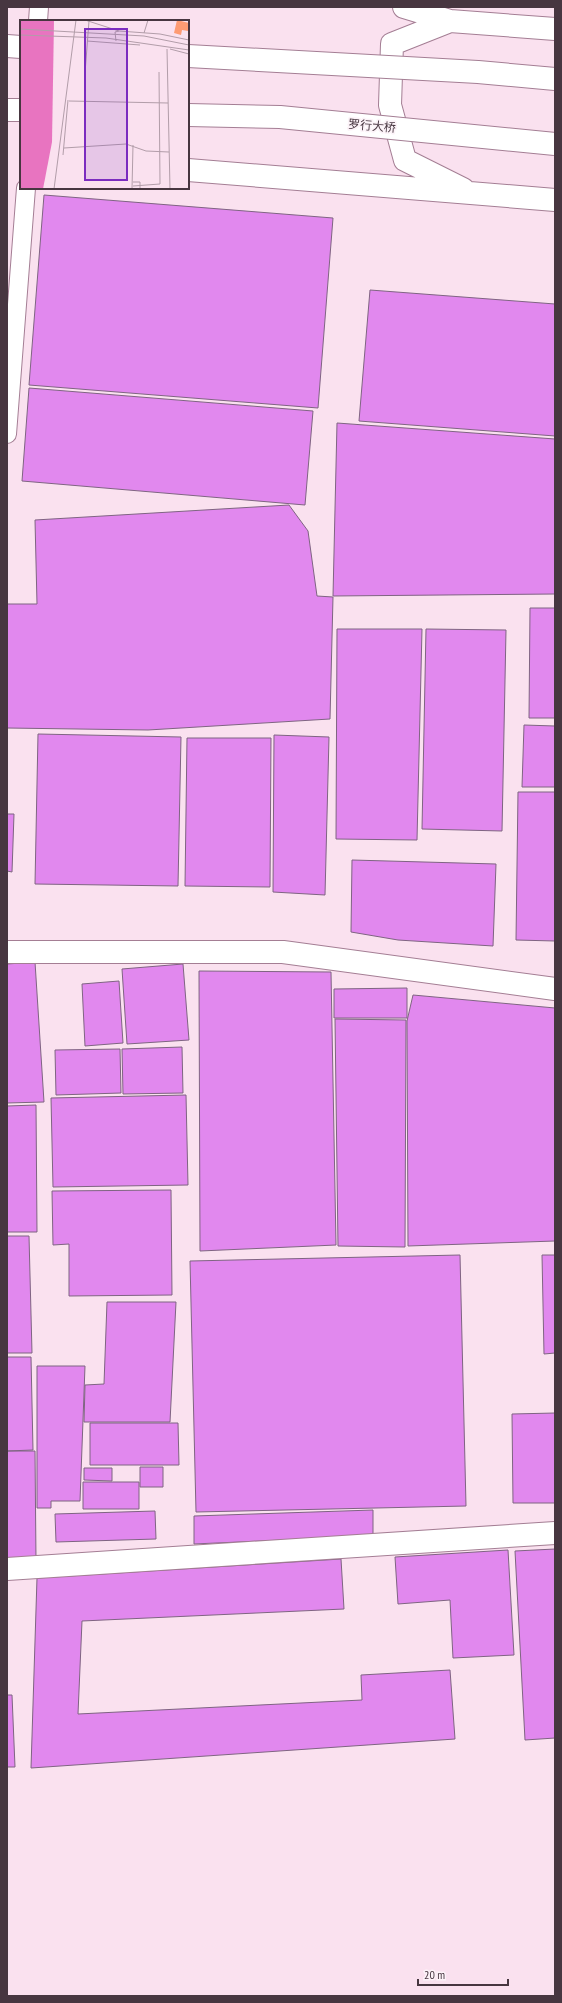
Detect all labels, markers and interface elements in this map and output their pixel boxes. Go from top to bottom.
inset map [20,20,189,189]
street label: 罗行大桥 [347,116,397,135]
scale bar [418,1961,508,1987]
text: 20 m [424,1967,445,1982]

